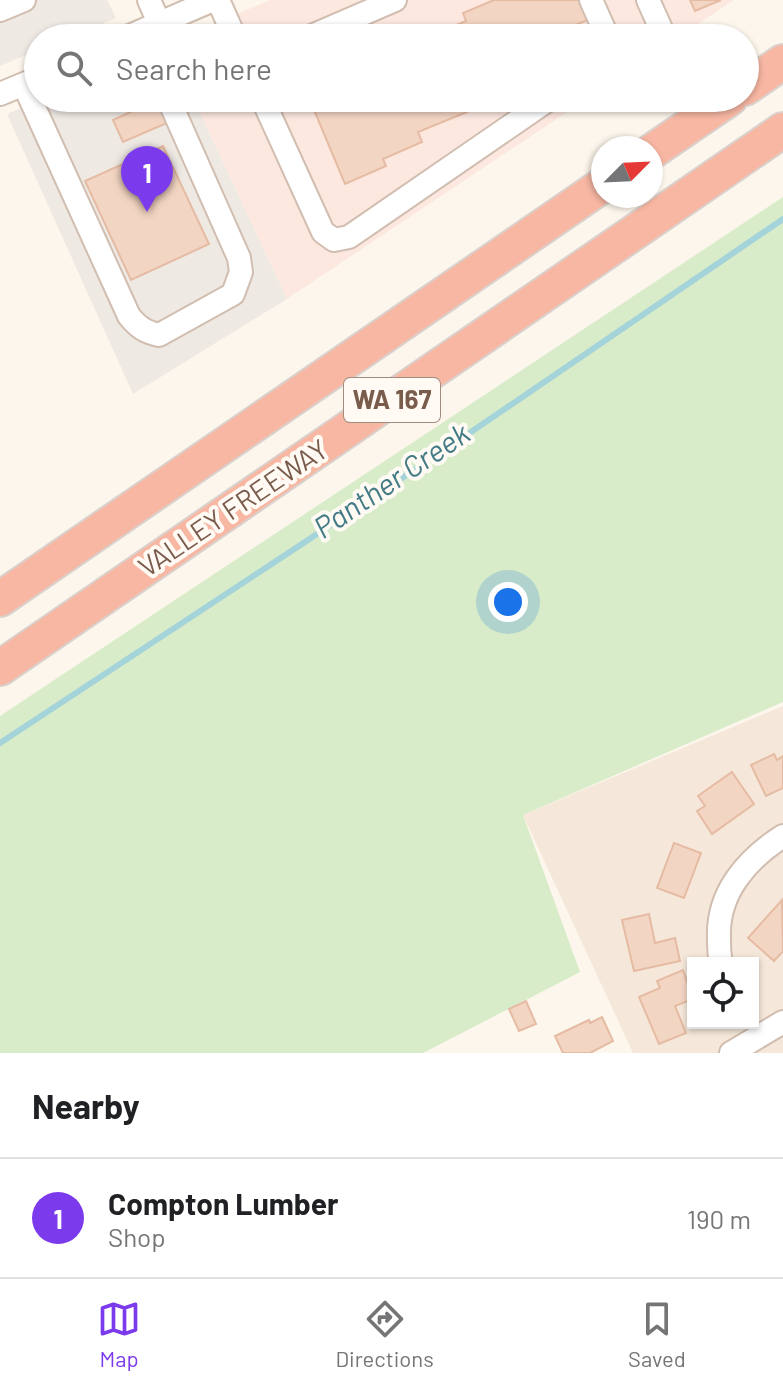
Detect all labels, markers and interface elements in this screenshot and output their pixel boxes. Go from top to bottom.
search box [24,24,759,112]
icon: search [52,46,96,90]
text: Search here [116,50,272,86]
north arrow [591,136,663,208]
pin: 1 [121,146,173,212]
road number: WA 167 [344,378,440,422]
water label: Panther Creek [306,414,476,545]
street label: VALLEY FREEWAY [131,431,334,583]
your location [488,582,528,622]
map controls [687,957,759,1029]
button: locate [687,957,759,1029]
text: Nearby [32,1085,140,1126]
text: Compton Lumber [108,1185,339,1221]
text: 1 [53,1203,63,1234]
text: 190 m [687,1203,751,1234]
text: Shop [108,1221,166,1252]
tab: Map [97,1297,141,1371]
tab: Directions [335,1297,434,1371]
tab: Saved [628,1297,686,1371]

